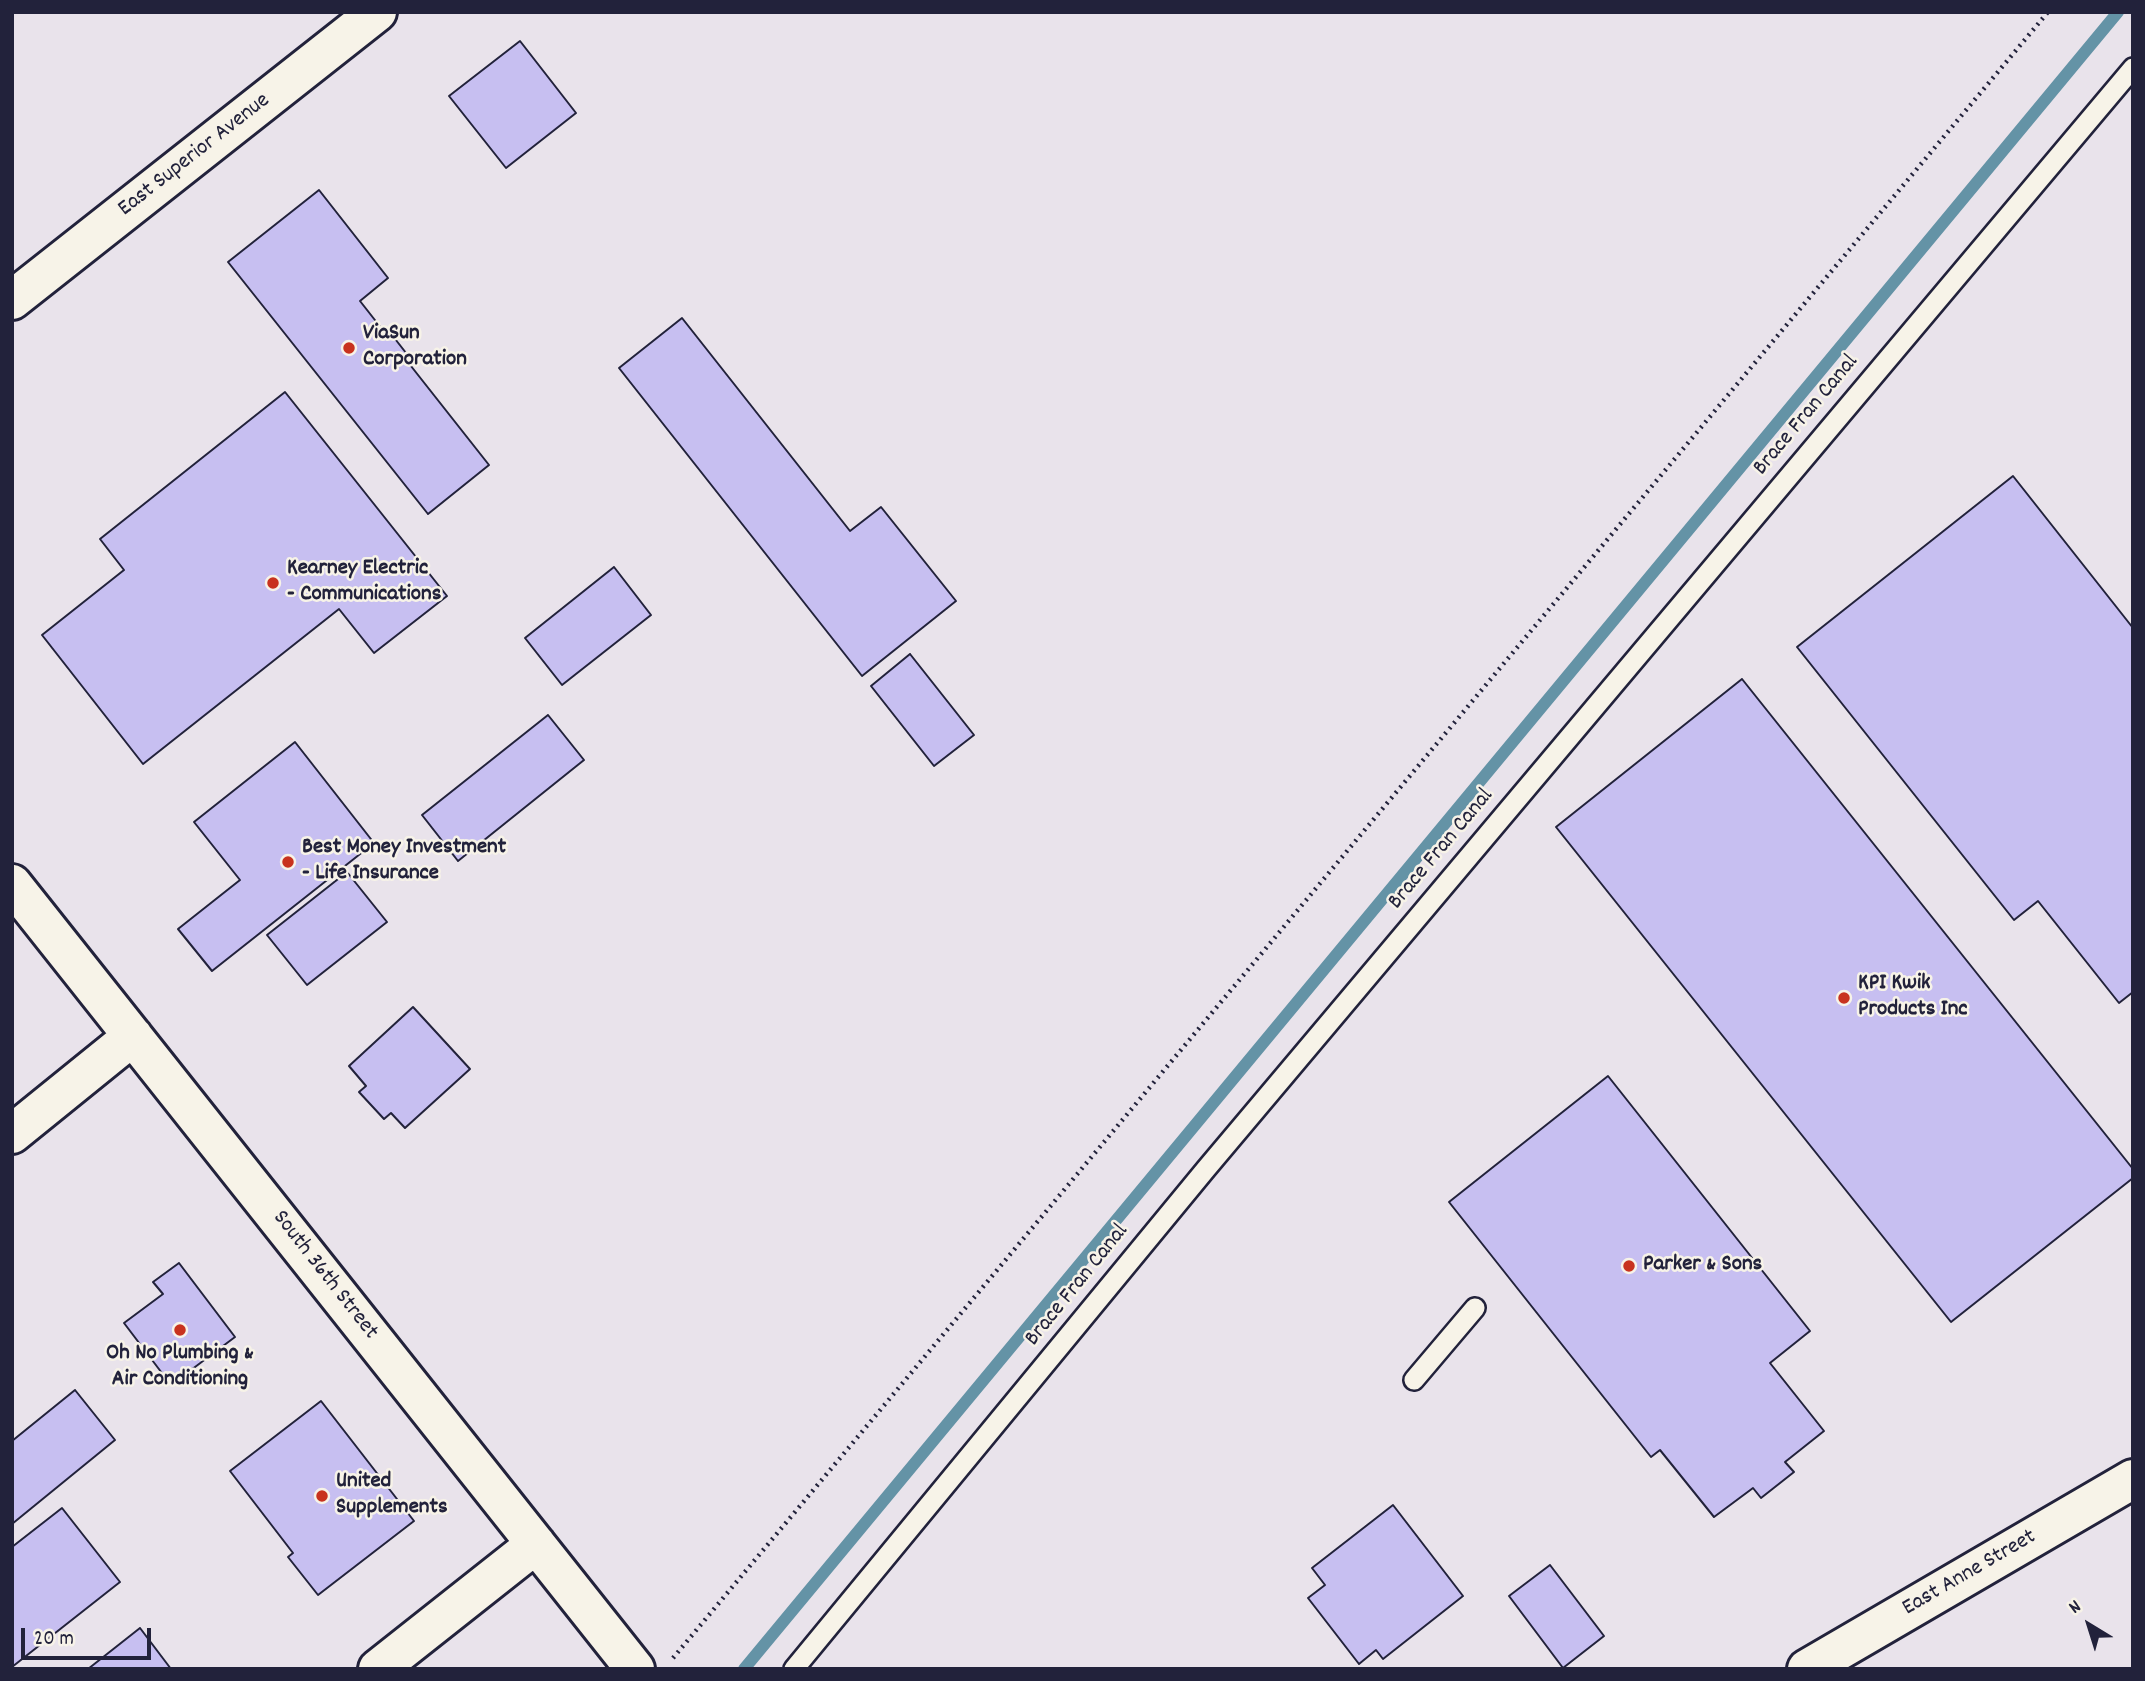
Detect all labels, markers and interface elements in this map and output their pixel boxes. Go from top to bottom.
street label: East Superior Avenue [114,88,276,224]
place label: ViaSun Corporation [363,321,467,375]
marker: ViaSun Corporation [341,340,357,356]
street label: Brace Fran Canal [1748,350,1866,482]
place label: Kearney Electric - Communications [287,556,441,610]
marker: Kearney Electric - Communications [265,575,281,591]
street label: Brace Fran Canal [1383,784,1501,916]
place label: Best Money Investment - Life Insurance [302,835,506,889]
marker: Best Money Investment - Life Insurance [280,854,296,870]
place label: KPI Kwik Products Inc [1858,971,1968,1025]
marker: KPI Kwik Products Inc [1836,990,1852,1006]
street label: South 36th Street [265,1206,383,1346]
street label: Brace Fran Canal [1020,1219,1136,1353]
place label: Parker & Sons [1643,1252,1762,1280]
marker: Parker & Sons [1621,1258,1637,1274]
marker: Oh No Plumbing & Air Conditioning [172,1322,188,1338]
place label: Oh No Plumbing & Air Conditioning [106,1341,254,1395]
place label: United Supplements [336,1469,448,1523]
marker: United Supplements [314,1488,330,1504]
street label: East Anne Street [1898,1525,2042,1623]
north arrow [2054,1590,2124,1660]
text: N [2064,1595,2088,1622]
scale bar [24,1614,154,1658]
text: 20 m [34,1625,74,1655]

